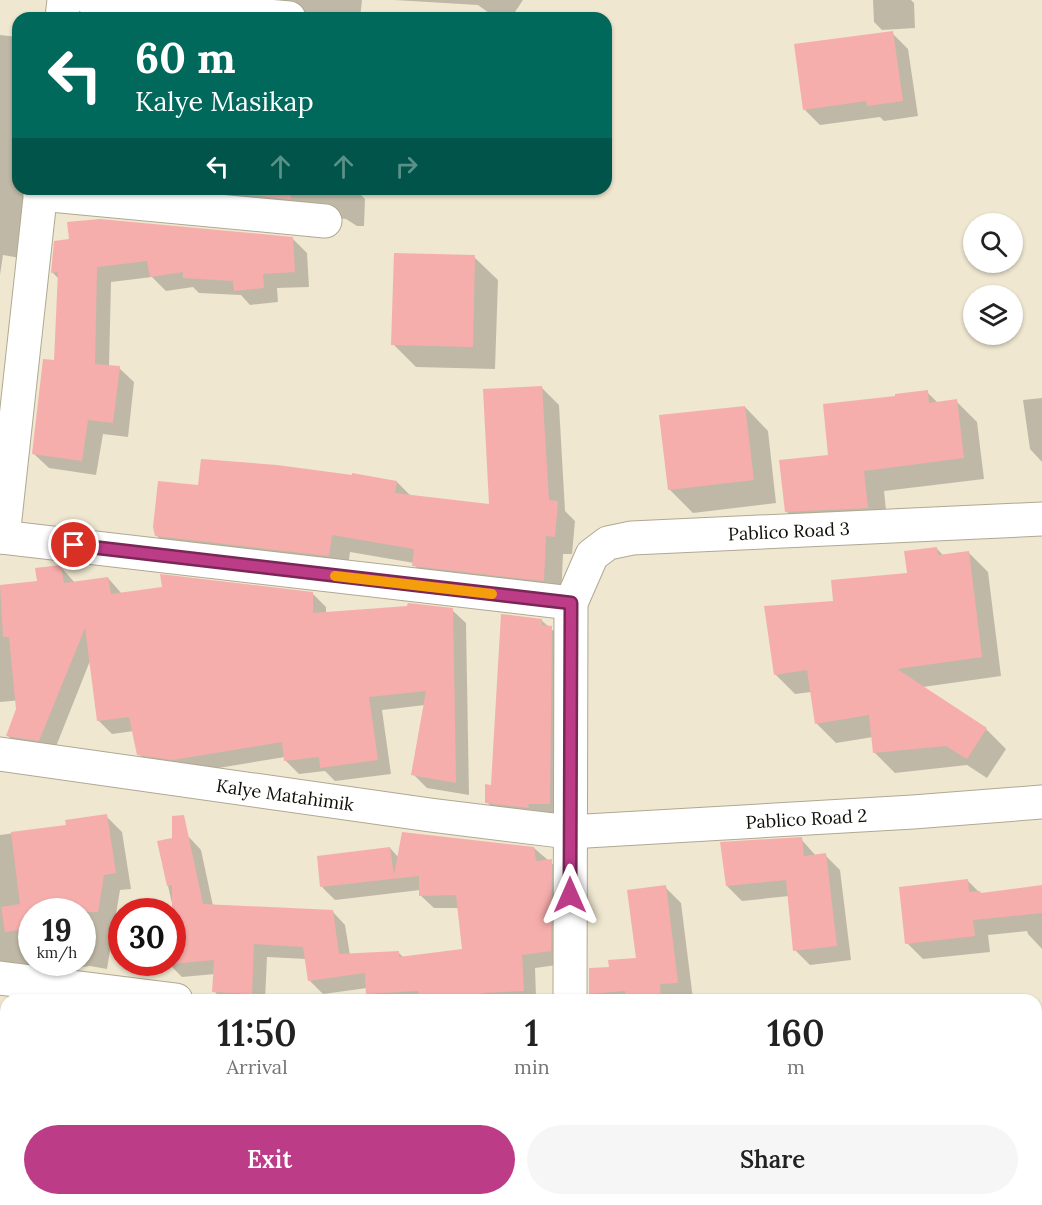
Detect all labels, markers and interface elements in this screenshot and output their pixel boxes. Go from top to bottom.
text: 60 m [135,31,236,85]
icon: left [36,36,114,114]
text: Kalye Masikap [135,84,314,118]
icon: left [201,150,234,183]
icon: ahead [264,150,297,183]
icon: ahead [327,150,360,183]
icon: right [390,150,423,183]
map controls [963,213,1023,345]
button: search [963,213,1023,273]
button: layers [963,285,1023,345]
street label: Pablico Road 3 [728,516,850,545]
pin [48,519,99,570]
icon: arrive [57,528,90,561]
street label: Kalye Matahimik [215,773,356,816]
street label: Pablico Road 2 [745,803,868,833]
position arrow [538,863,602,927]
speed limit sign: 30 [108,898,186,976]
text: 19 [42,911,72,949]
text: km/h [37,943,77,962]
text: 11:50 [217,1010,297,1056]
text: 1 [525,1010,539,1056]
text: 160 [767,1010,825,1056]
text: Arrival [226,1054,288,1079]
text: min [514,1054,550,1079]
text: m [787,1054,805,1079]
button: Exit [24,1125,515,1194]
button: Share [527,1125,1018,1194]

